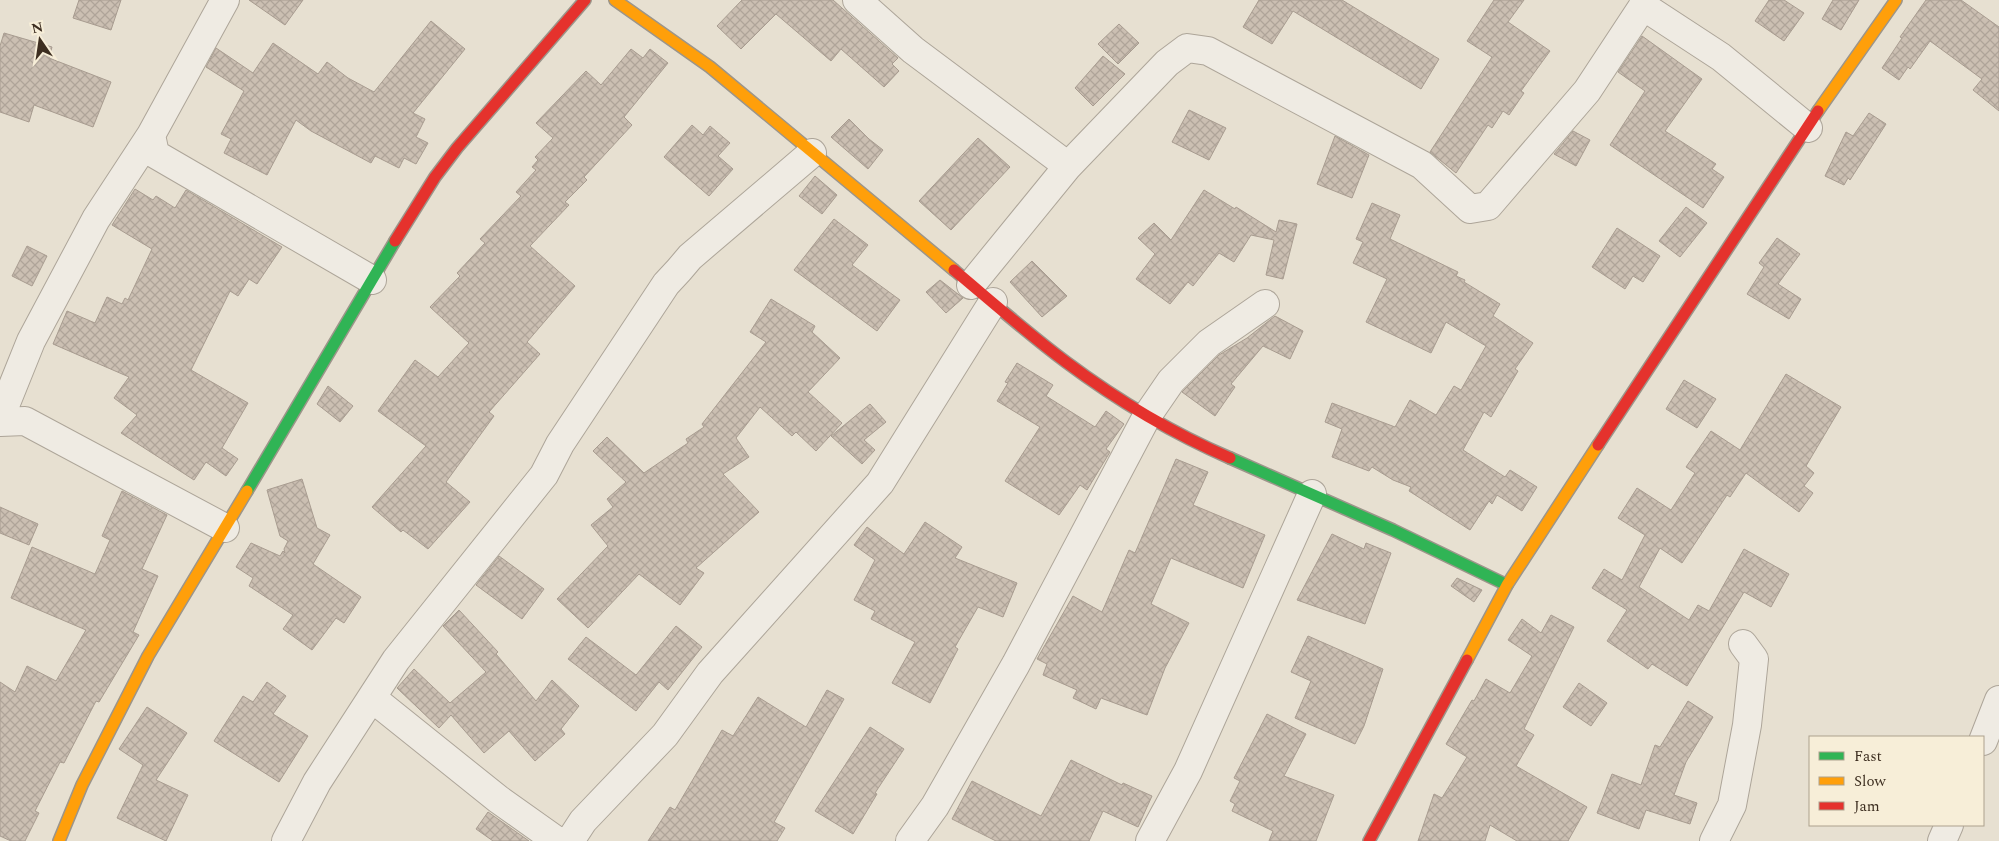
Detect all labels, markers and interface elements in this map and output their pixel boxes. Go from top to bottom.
north arrow [15,15,65,65]
text: N [29,16,45,39]
legend [1809,736,1984,826]
text: Fast [1854,745,1882,768]
text: Slow [1854,770,1886,793]
text: Jam [1854,795,1880,818]

